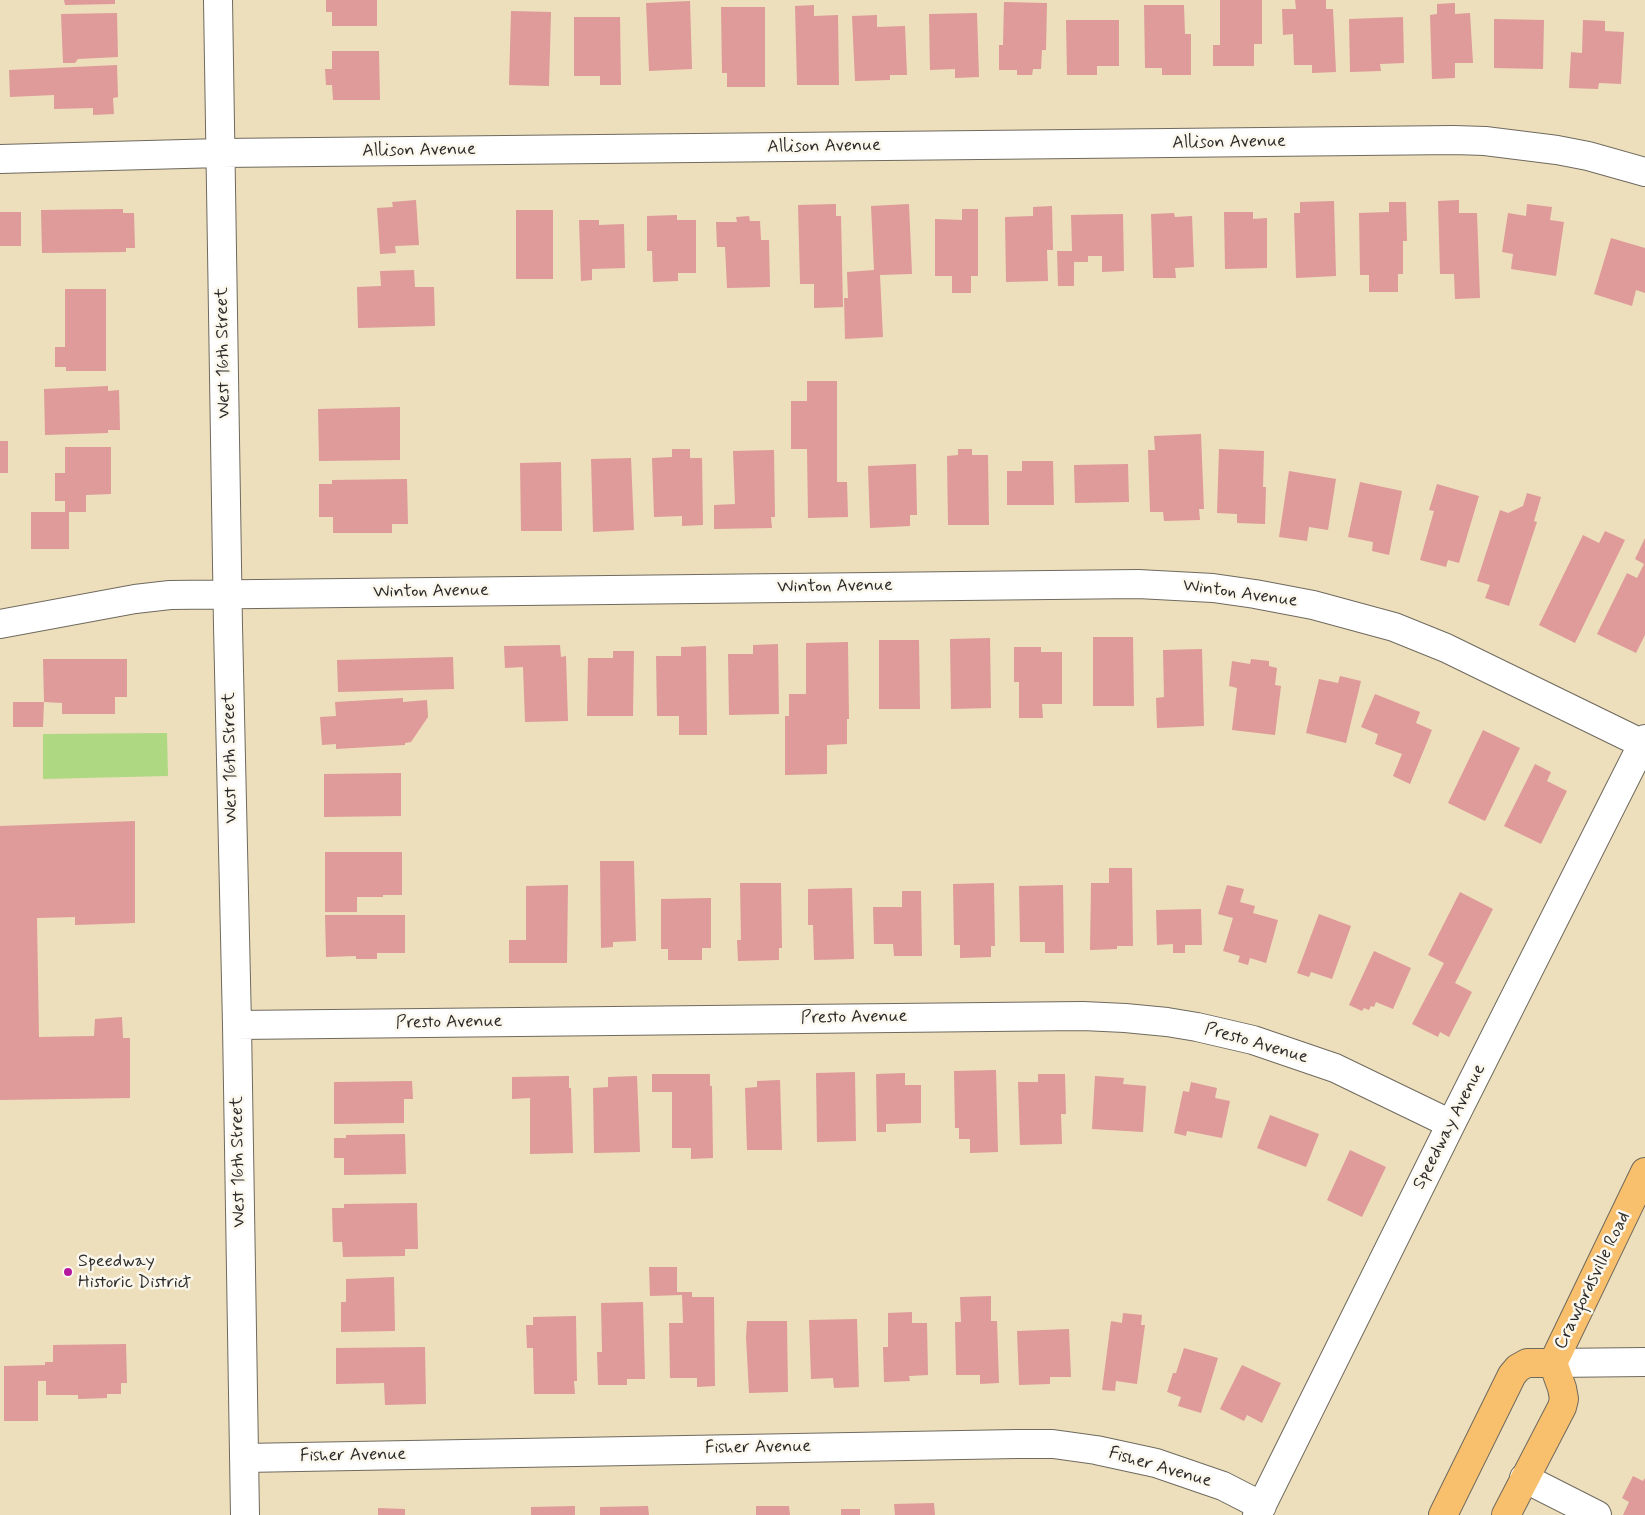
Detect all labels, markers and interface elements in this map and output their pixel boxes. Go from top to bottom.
street label: Allison Avenue [1172,131,1286,155]
street label: Allison Avenue [767,135,881,159]
street label: Allison Avenue [362,139,476,163]
street label: West 16th Street [212,287,236,419]
street label: Winton Avenue [777,575,893,599]
street label: Winton Avenue [1181,575,1299,613]
street label: Winton Avenue [373,580,489,604]
street label: West 16th Street [219,692,243,824]
street label: Presto Avenue [800,1006,908,1030]
street label: Presto Avenue [395,1011,503,1035]
street label: Presto Avenue [1202,1019,1310,1069]
street label: Speedway Avenue [1409,1061,1491,1193]
street label: West 16th Street [227,1096,251,1228]
street label: Crawfordsville Road [1550,1209,1636,1353]
place label: Speedway Historic District [78,1251,191,1294]
marker: Speedway Historic District [62,1266,74,1278]
street label: Fisher Avenue [705,1436,811,1460]
street label: Fisher Avenue [1106,1443,1214,1493]
street label: Fisher Avenue [300,1444,406,1468]

